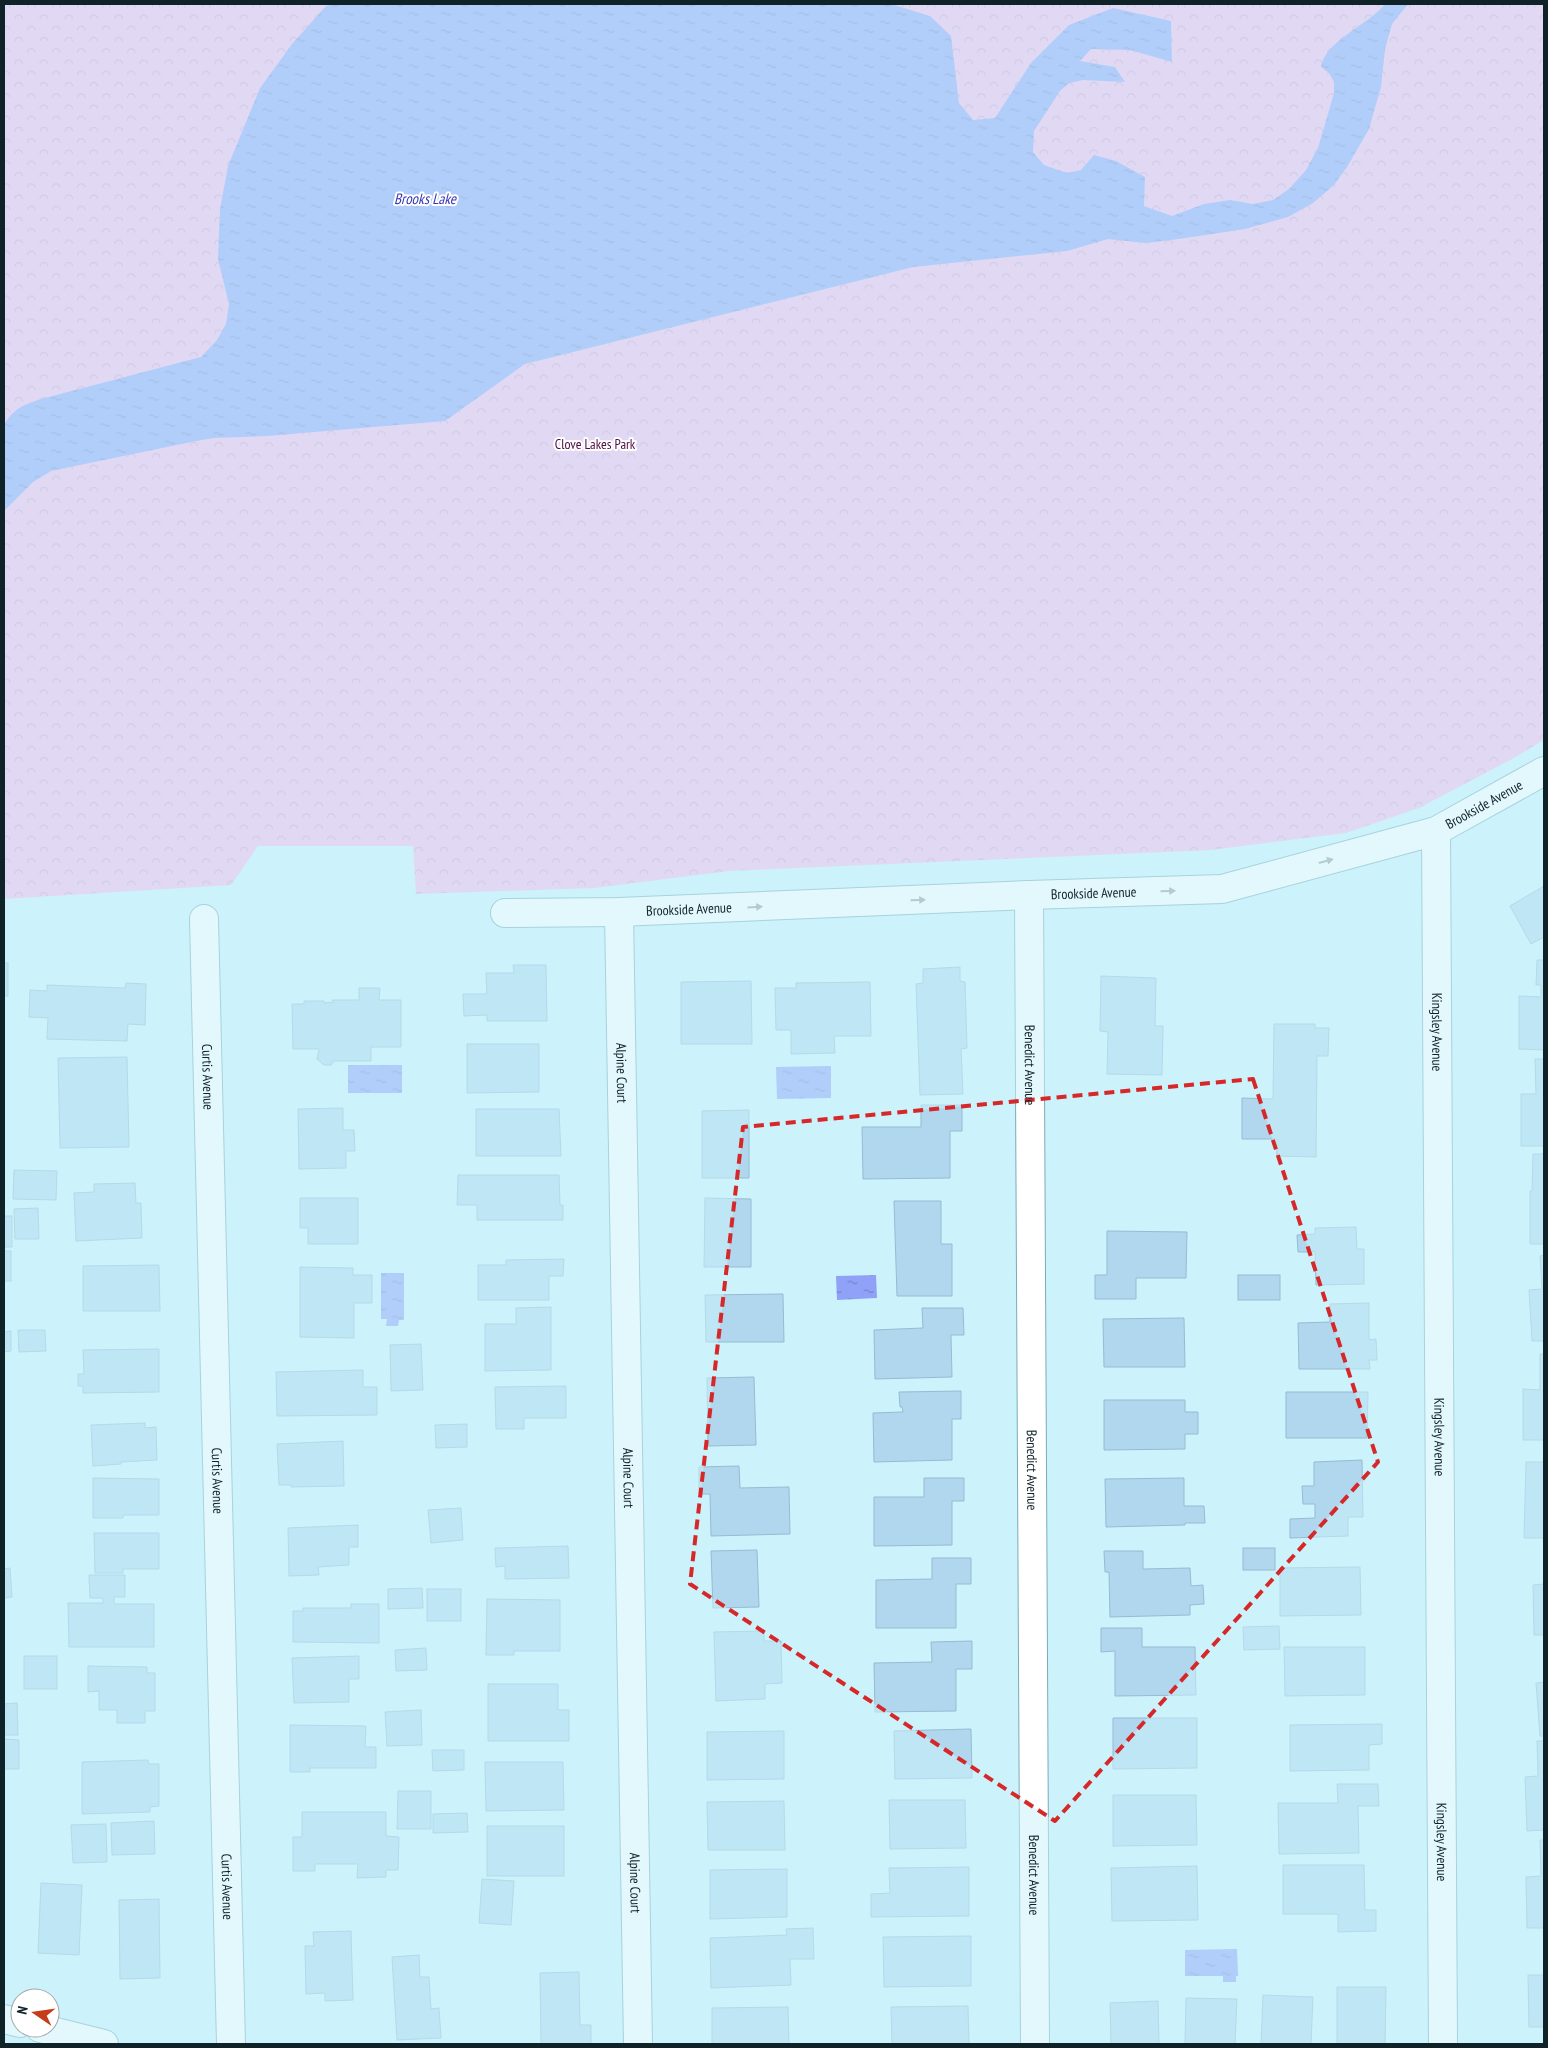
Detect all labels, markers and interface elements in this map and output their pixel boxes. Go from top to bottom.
water label: Brooks Lake [394,189,457,208]
park label: Clove Lakes Park [555,435,636,453]
street label: Brookside Avenue [1442,776,1526,833]
one-way arrow [1319,857,1334,865]
street label: Brookside Avenue [1050,883,1137,903]
one-way arrow [1160,887,1176,895]
one-way arrow [910,895,926,903]
street label: Brookside Avenue [646,898,732,920]
one-way arrow [748,902,764,910]
street label: Kingsley Avenue [1428,993,1446,1072]
street label: Benedict Avenue [1021,1025,1039,1105]
street label: Alpine Court [612,1043,631,1103]
street label: Curtis Avenue [198,1044,218,1110]
street label: Kingsley Avenue [1430,1398,1449,1477]
street label: Benedict Avenue [1023,1430,1041,1510]
street label: Curtis Avenue [208,1448,227,1514]
street label: Alpine Court [619,1448,638,1508]
street label: Kingsley Avenue [1433,1803,1451,1882]
street label: Benedict Avenue [1025,1835,1043,1915]
street label: Curtis Avenue [217,1853,237,1920]
street label: Alpine Court [626,1853,645,1913]
north arrow [10,1988,60,2038]
text: N [13,2004,32,2016]

